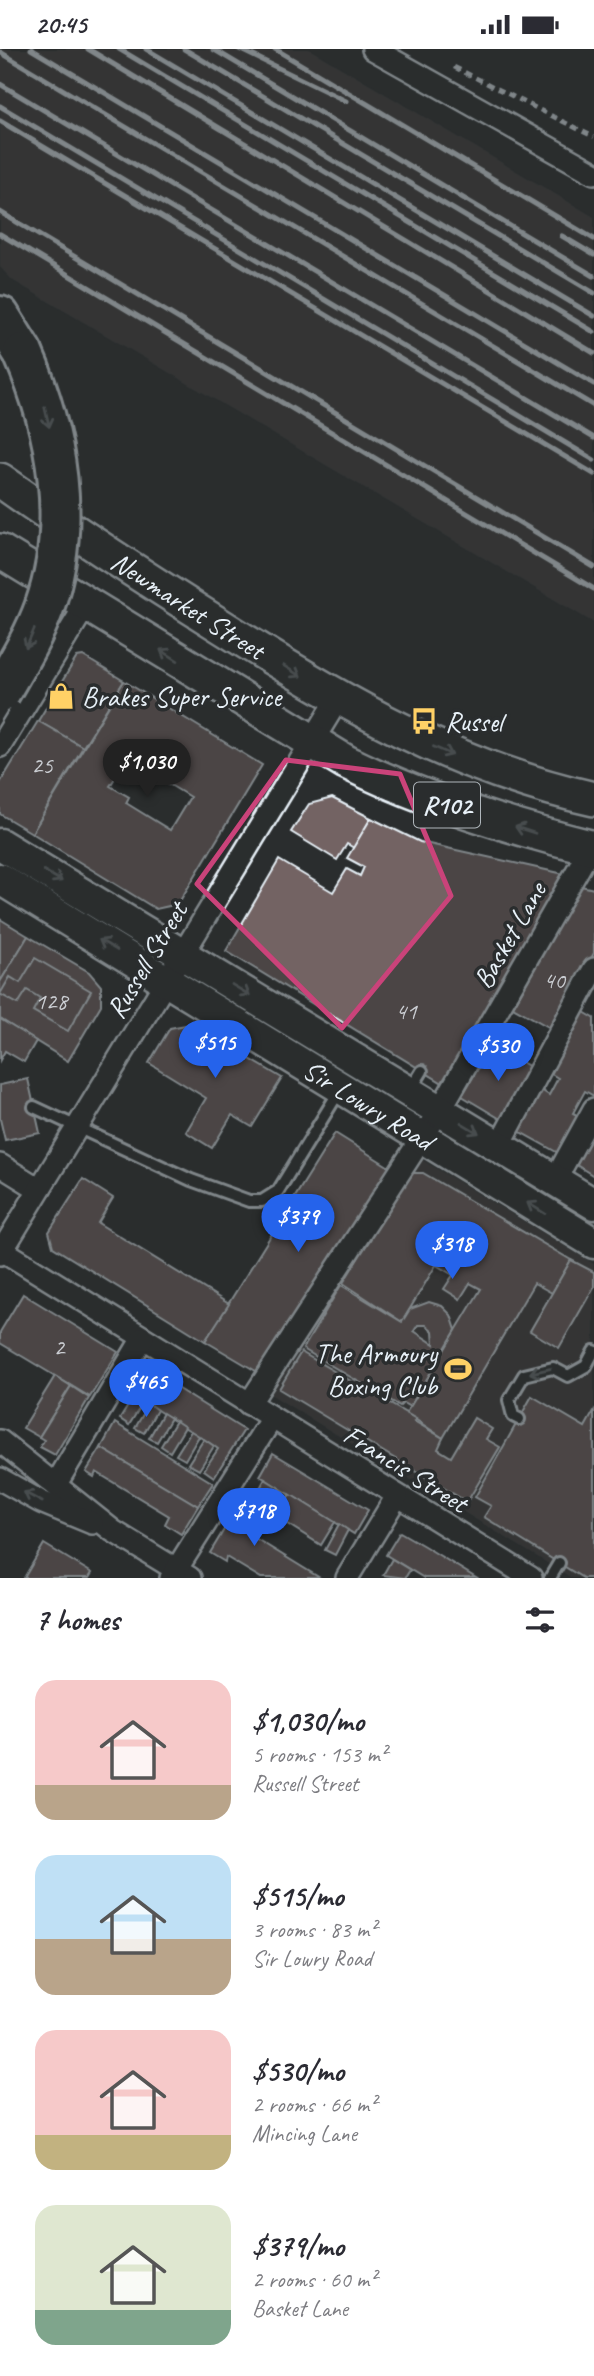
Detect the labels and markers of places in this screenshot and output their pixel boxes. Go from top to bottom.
place label: Brakes Super Service [82,679,283,714]
shop icon: Brakes Super Service [46,681,76,711]
place label: Russel [445,704,508,739]
bus stop icon: Russel [409,706,439,736]
pin: $1,030 [90,739,204,799]
pin: $515 [174,1021,256,1080]
pin: $530 [457,1023,539,1083]
pin: $379 [257,1195,339,1254]
pin: $318 [411,1221,493,1281]
place label: The Armoury Boxing Club [315,1336,439,1403]
sports icon: The Armoury Boxing Club [443,1354,473,1384]
pin: $465 [105,1359,187,1419]
pin: $718 [213,1489,295,1548]

